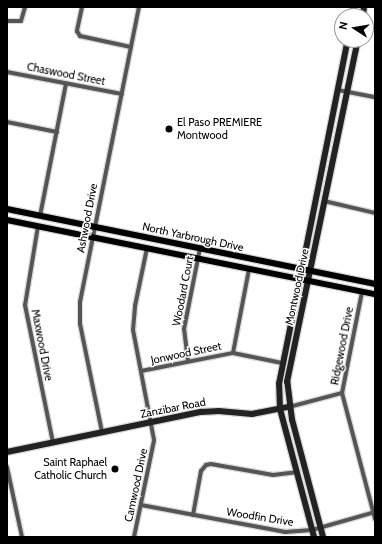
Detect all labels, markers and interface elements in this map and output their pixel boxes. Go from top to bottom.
north arrow [334,8,374,48]
text: N [336,20,351,31]
street label: Chaswood Street [26,60,106,88]
place label: El Paso PREMIERE Montwood [177,116,262,142]
marker: El Paso PREMIERE Montwood [164,124,174,134]
street label: Ashwood Drive [74,182,100,254]
street label: North Yarbrough Drive [141,220,245,254]
street label: Montwood Drive [282,248,312,326]
street label: Woodard Court [170,255,196,327]
street label: Ridgewood Drive [328,306,356,386]
street label: Maxwood Drive [29,308,55,382]
street label: Jonwood Street [150,339,222,367]
street label: Zanzibar Road [139,395,207,421]
street label: Camwood Drive [122,447,150,523]
place label: Saint Raphael Catholic Church [34,456,107,482]
marker: Saint Raphael Catholic Church [110,464,120,474]
street label: Woodfin Drive [226,505,294,529]

